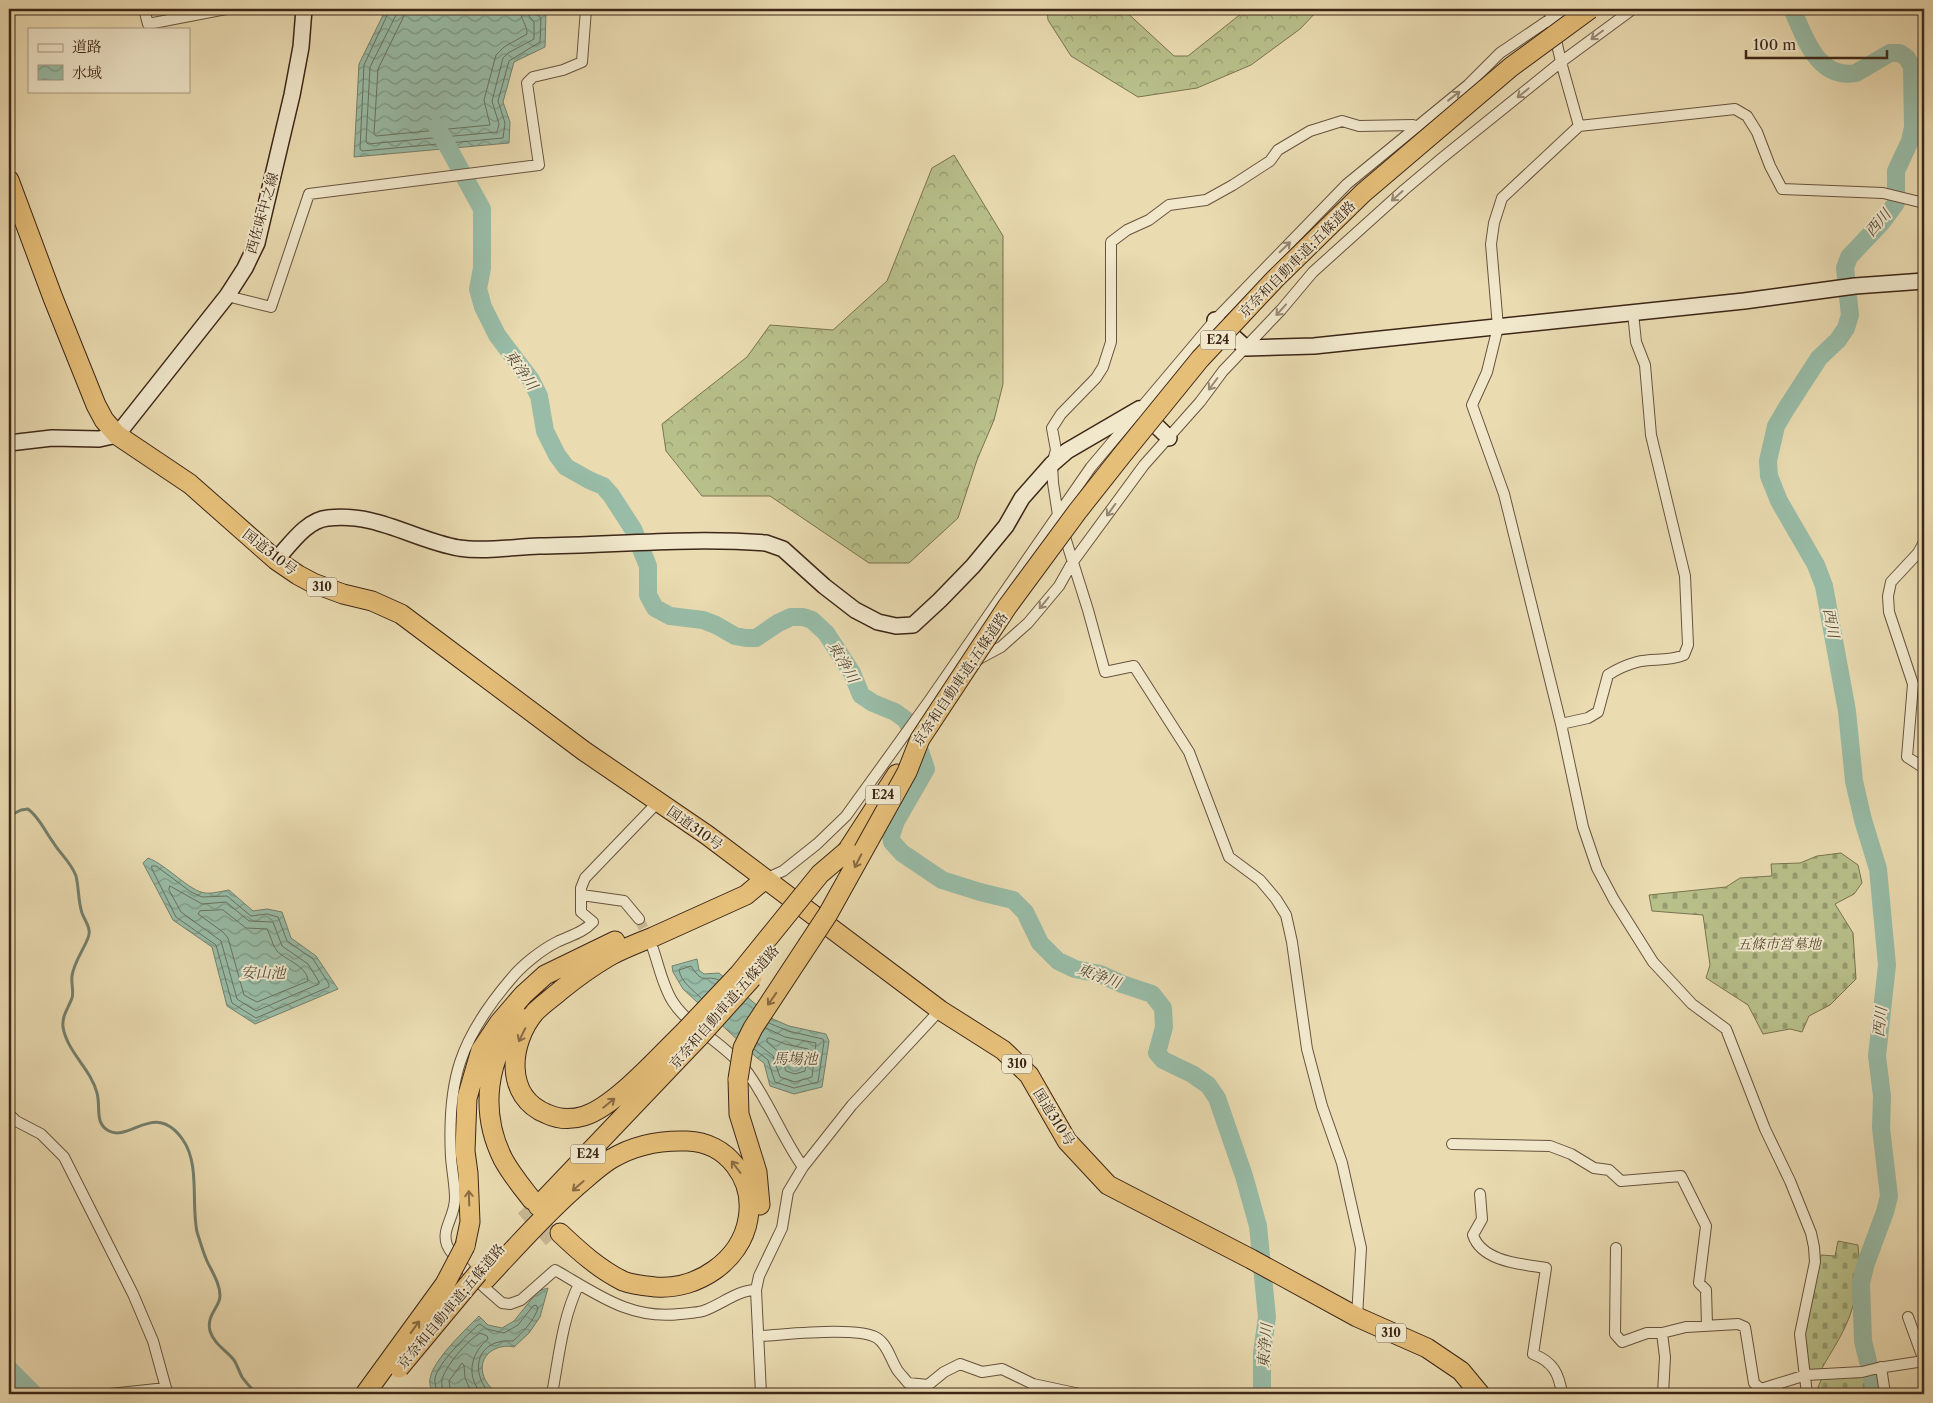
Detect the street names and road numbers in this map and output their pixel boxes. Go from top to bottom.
street label: 西佐味中之線 [242,170,282,256]
street label: 京奈和自動車道;五條道路 [1235,197,1359,321]
road number: E24 [1200,330,1236,350]
street label: 国道310号 [239,525,301,579]
road number: 310 [307,578,337,596]
street label: 京奈和自動車道;五條道路 [908,608,1012,750]
road number: E24 [866,786,900,804]
street label: 国道310号 [663,802,727,854]
street label: 京奈和自動車道;五條道路 [665,941,783,1073]
road number: 310 [1002,1054,1032,1074]
street label: 国道310号 [1029,1085,1079,1149]
road number: E24 [570,1144,606,1164]
street label: 京奈和自動車道;五條道路 [393,1240,509,1372]
road number: 310 [1376,1324,1406,1342]

